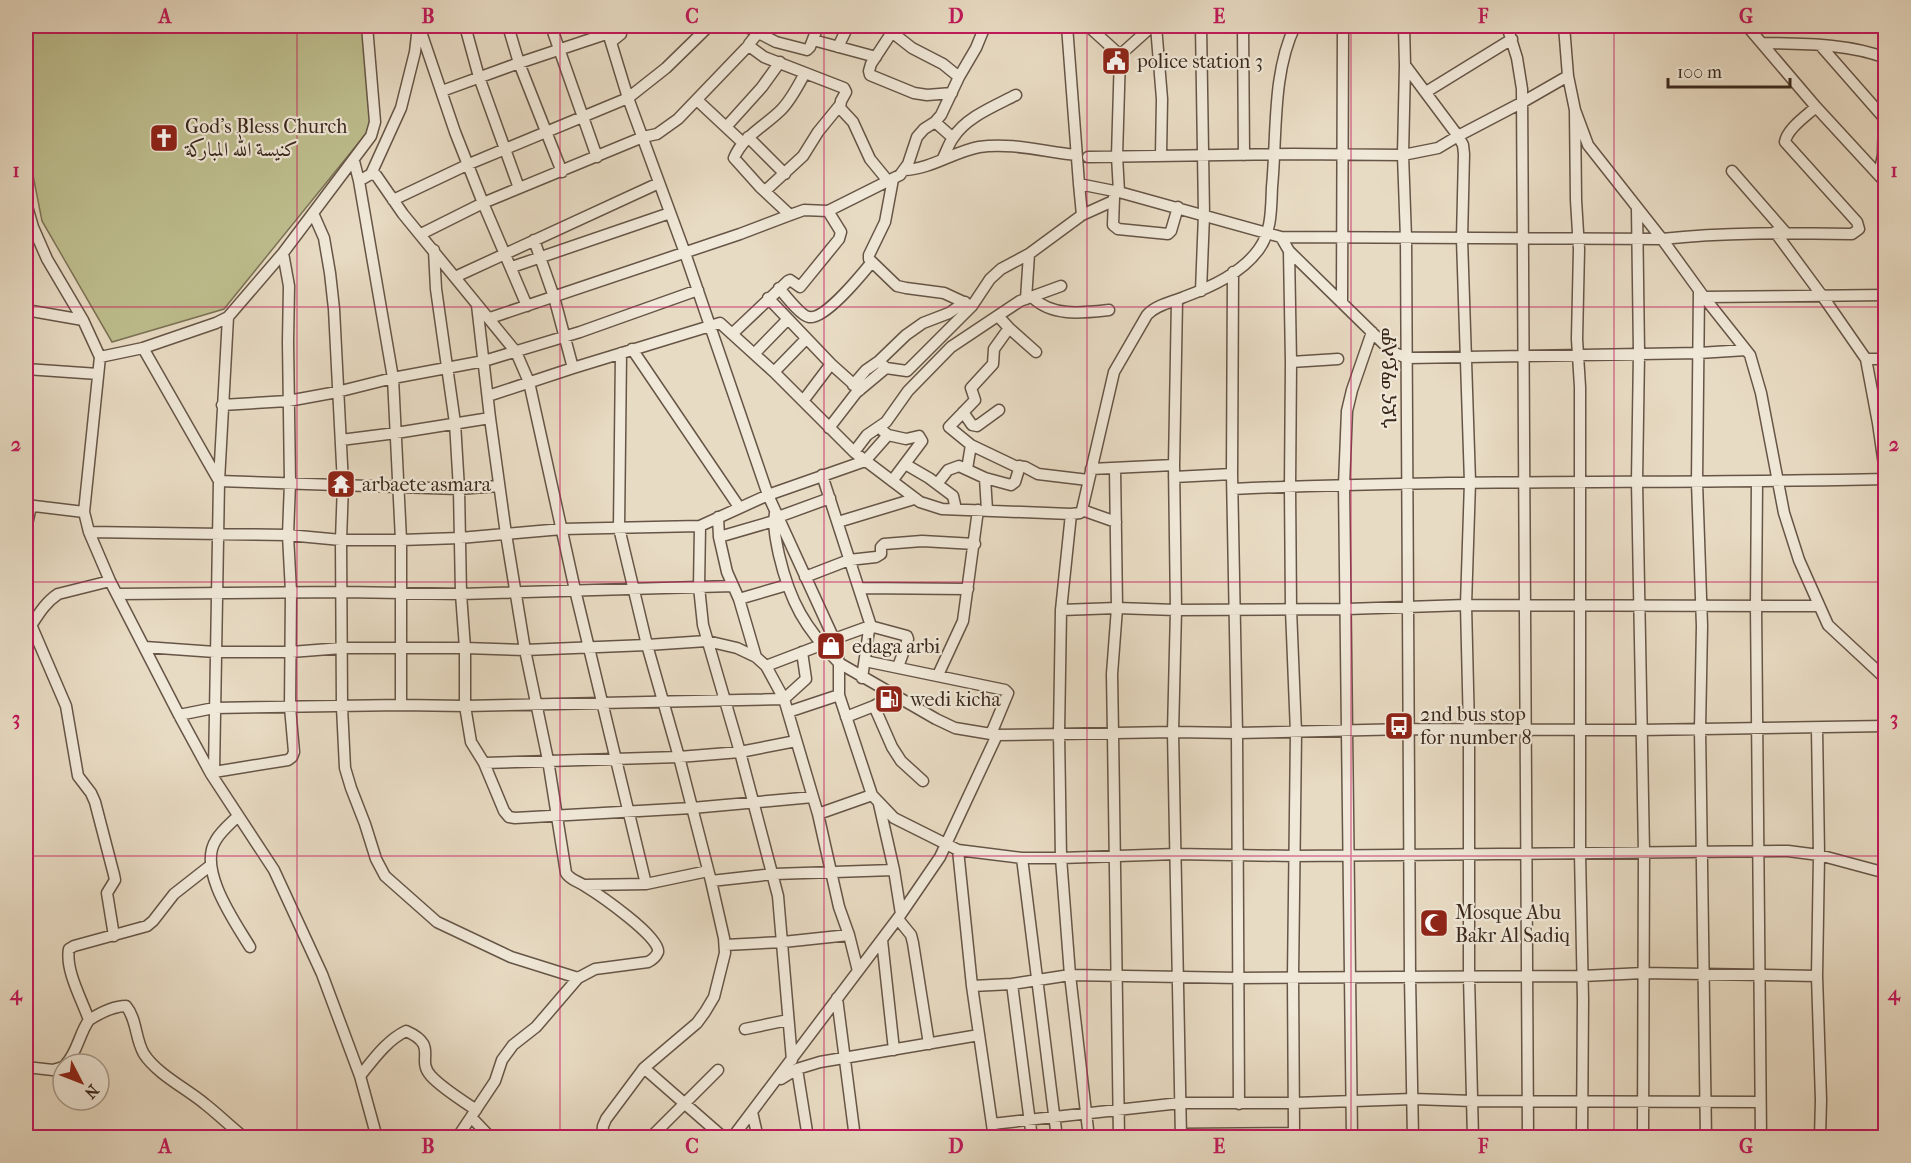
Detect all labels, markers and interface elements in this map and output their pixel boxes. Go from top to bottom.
text: A [157,5,173,28]
text: B [421,5,435,28]
text: C [685,5,699,28]
text: D [948,5,964,28]
text: E [1213,5,1225,28]
text: F [1477,5,1489,28]
text: G [1739,5,1753,28]
public building icon: police station 3 [1100,45,1132,77]
place label: police station 3 [1136,50,1263,73]
scale bar [1668,51,1790,89]
text: 100 m [1677,62,1722,83]
place label: God's Bless Church كنيسة الله المباركة [184,115,348,161]
church icon: God's Bless Church كنيسة الله المباركة [148,122,180,154]
text: 1 [12,159,20,182]
text: 1 [1890,159,1898,182]
street label: ጎደና ማይላም [1378,327,1401,428]
text: 2 [11,433,21,456]
text: 2 [1889,433,1899,456]
temple icon: arbaete asmara [325,468,357,500]
place label: arbaete asmara [362,473,492,496]
shop icon: edaga arbi [815,630,847,662]
place label: edaga arbi [852,635,940,658]
fuel station icon: wedi kicha [873,683,905,715]
place label: wedi kicha [909,688,1002,711]
place label: 2nd bus stop for number 8 [1420,703,1532,749]
text: 3 [12,707,20,730]
text: 3 [1890,707,1898,730]
bus stop icon: 2nd bus stop for number 8 [1383,710,1415,742]
place label: Mosque Abu Bakr Al Sadiq [1455,901,1570,947]
mosque icon: Mosque Abu Bakr Al Sadiq [1418,907,1450,939]
text: 4 [9,982,23,1006]
text: 4 [1887,982,1901,1006]
north arrow [51,1052,111,1112]
text: N [80,1081,103,1103]
text: A [157,1135,173,1158]
text: B [421,1135,435,1158]
text: C [685,1135,699,1158]
text: D [948,1135,964,1158]
text: E [1213,1135,1225,1158]
text: F [1477,1135,1489,1158]
text: G [1739,1135,1753,1158]

